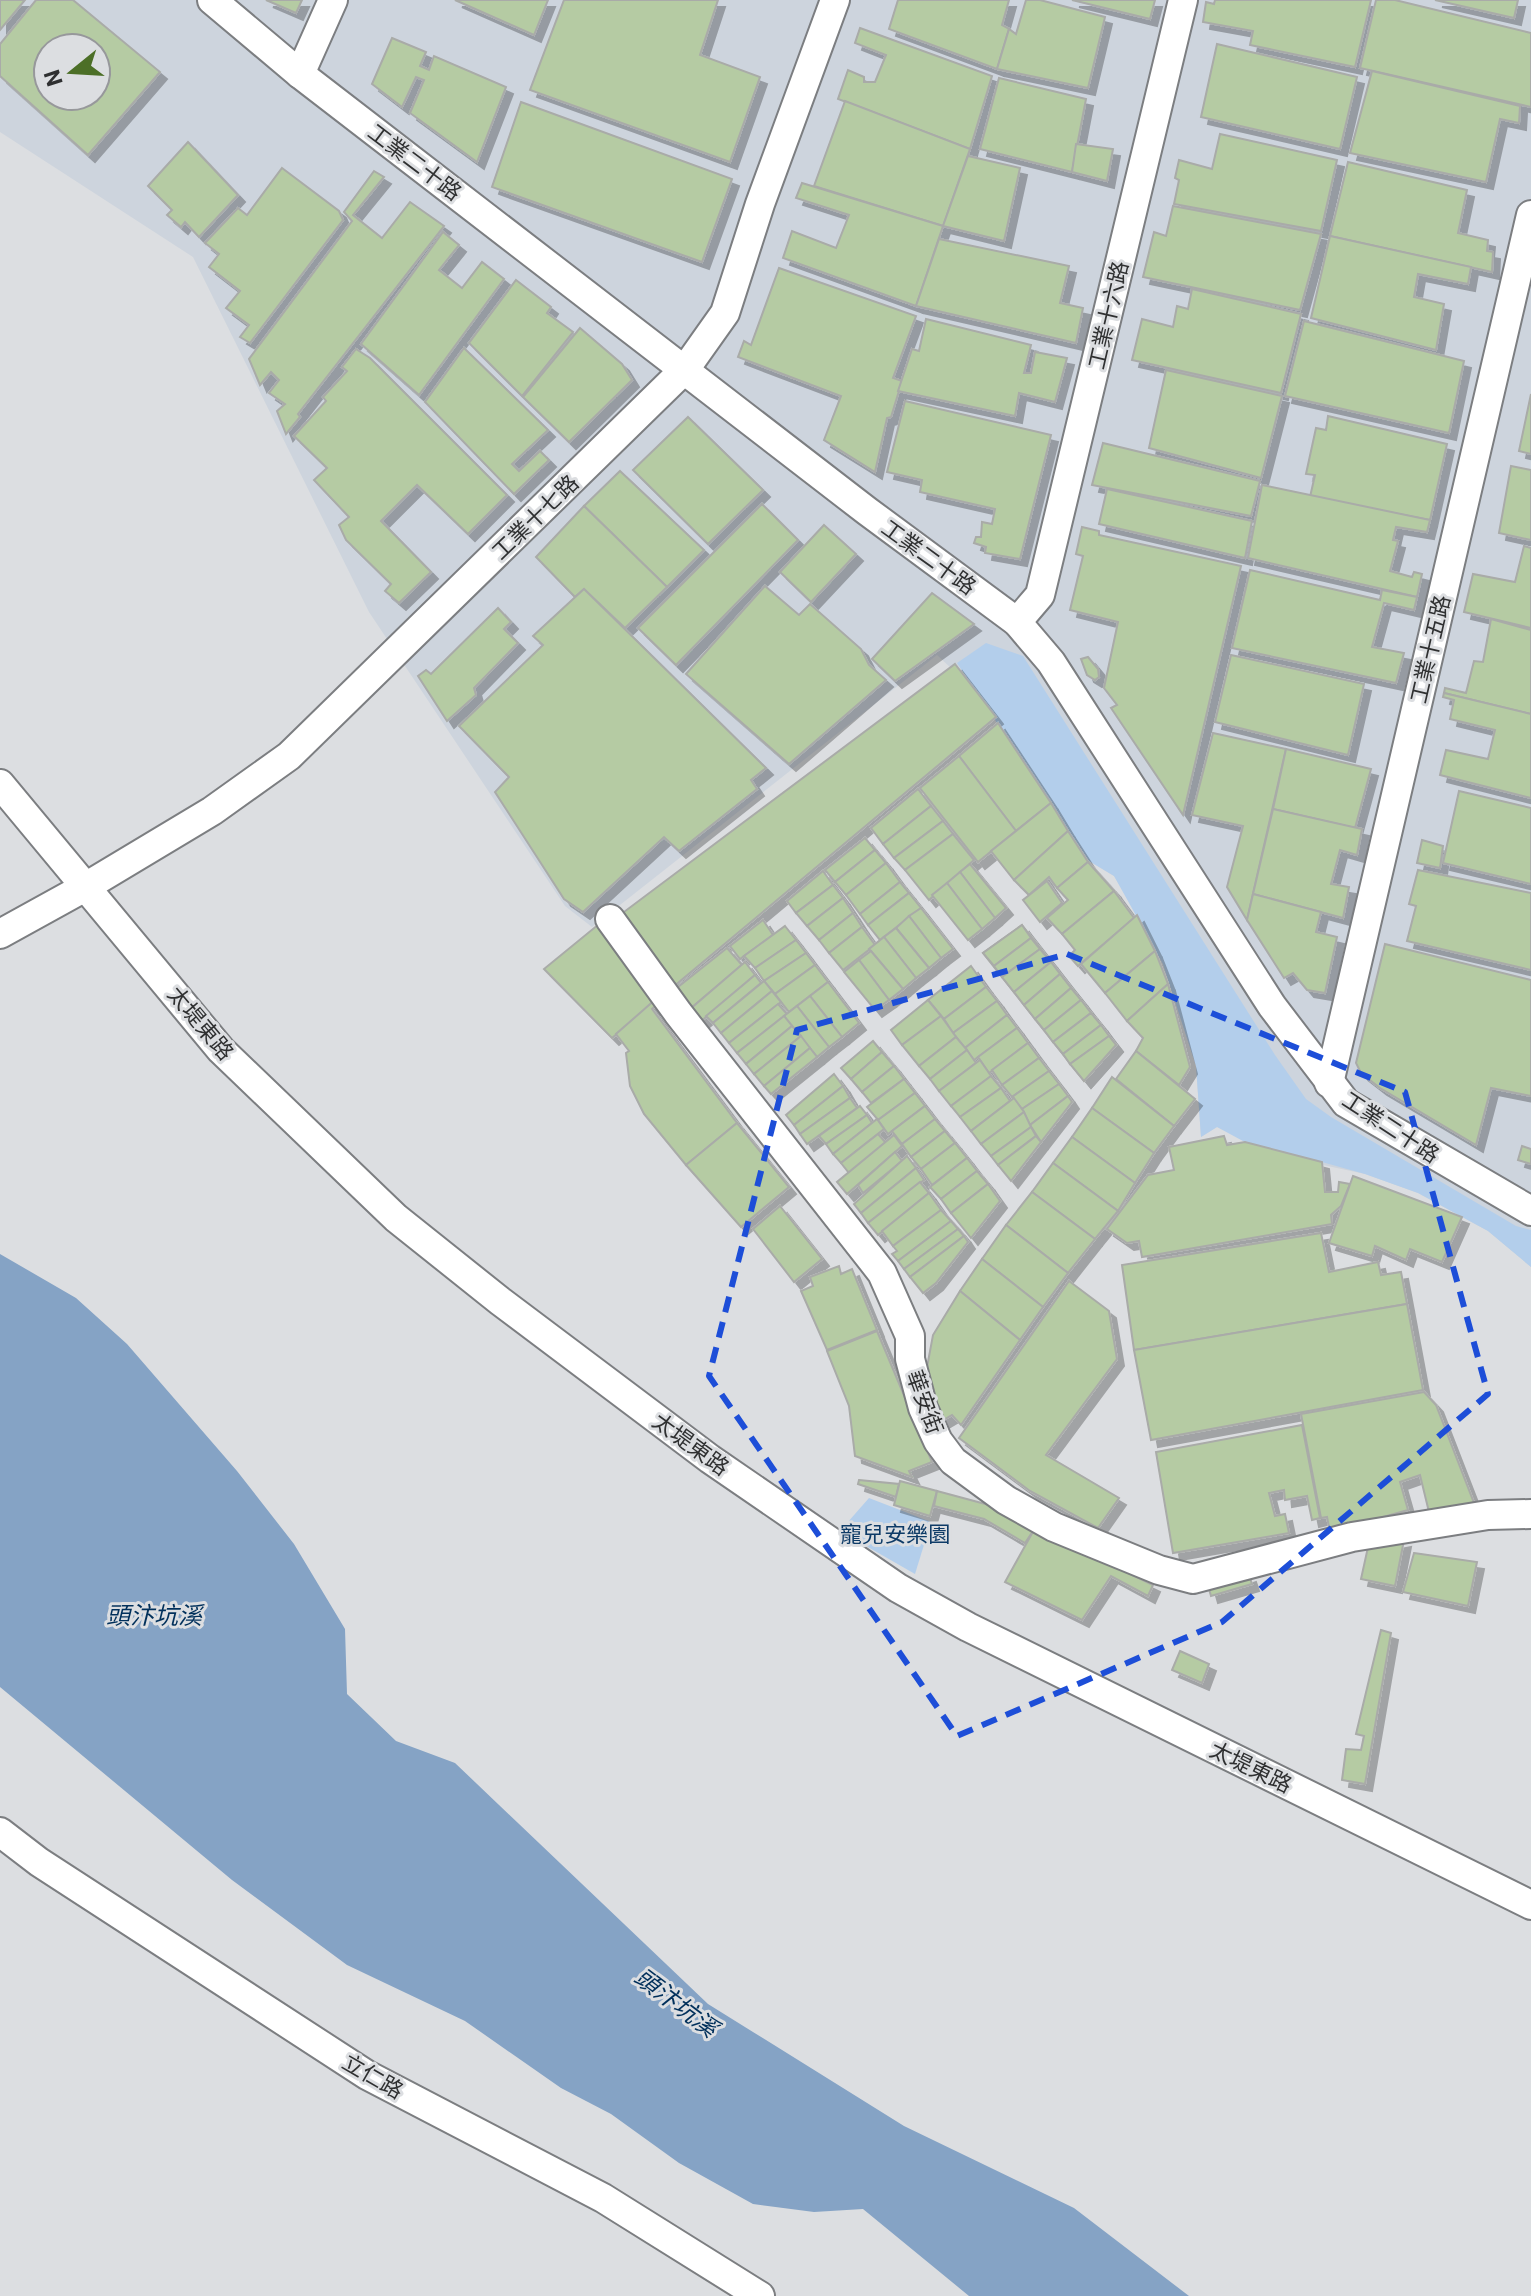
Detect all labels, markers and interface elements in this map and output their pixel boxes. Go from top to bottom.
north arrow [32,32,112,112]
text: N [39,67,68,89]
street label: 工業二十路 [363,119,466,205]
street label: 工業十六路 [1084,259,1133,372]
street label: 工業十七路 [487,470,584,565]
street label: 工業二十路 [877,515,981,600]
street label: 工業十五路 [1406,593,1455,706]
street label: 太堤東路 [163,982,238,1065]
street label: 工業二十路 [1338,1087,1444,1168]
street label: 華安街 [901,1367,948,1437]
street label: 太堤東路 [648,1408,734,1480]
park label: 寵兒安樂園 [840,1522,950,1547]
water label: 頭汴坑溪 [106,1602,205,1630]
street label: 太堤東路 [1206,1737,1296,1798]
water label: 頭汴坑溪 [629,1963,725,2045]
street label: 立仁路 [338,2049,408,2104]

